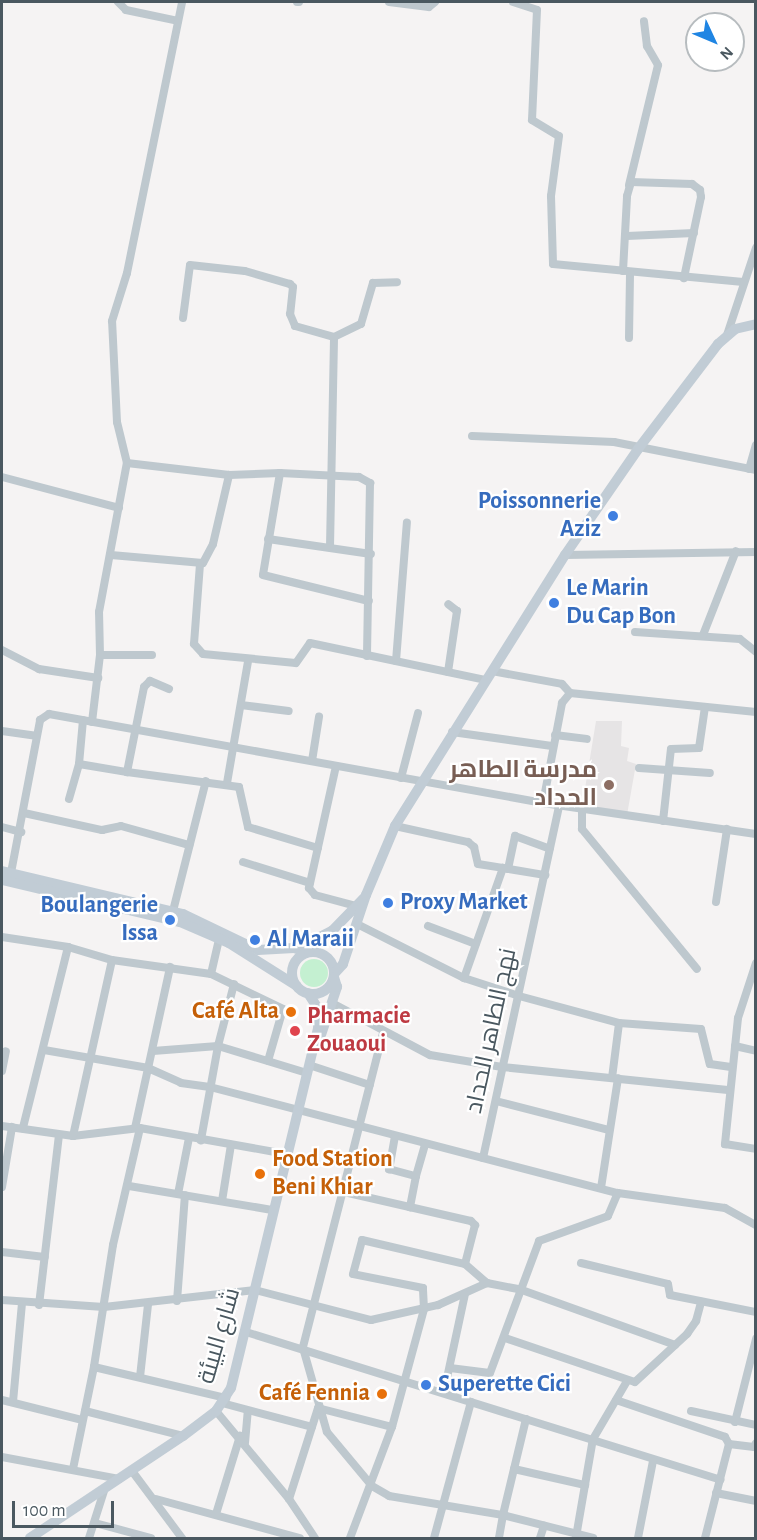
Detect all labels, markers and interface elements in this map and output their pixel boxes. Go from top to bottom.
north arrow [685,12,745,72]
text: N [717,44,736,63]
place label: Poissonnerie Aziz [478,488,601,544]
marker: Poissonnerie Aziz [606,509,620,523]
place label: Le Marin Du Cap Bon [566,575,676,631]
marker: Le Marin Du Cap Bon [547,596,561,610]
place label: مدرسة الطاهر الحداد [449,757,597,813]
marker: مدرسة الطاهر الحداد [602,778,616,792]
place label: Proxy Market [400,889,528,917]
place label: Boulangerie Issa [40,892,158,948]
marker: Proxy Market [381,896,395,910]
marker: Boulangerie Issa [163,913,177,927]
place label: Al Maraii [267,926,354,954]
marker: Al Maraii [248,933,262,947]
street label: نهج الطاهر الحداد [460,946,524,1116]
place label: Café Alta [192,998,279,1026]
place label: Pharmacie Zouaoui [307,1003,411,1059]
marker: Café Alta [284,1005,298,1019]
marker: Pharmacie Zouaoui [288,1024,302,1038]
place label: Food Station Beni Khiar [272,1146,393,1202]
marker: Food Station Beni Khiar [253,1167,267,1181]
street label: شارع البيئة [193,1285,247,1387]
place label: Superette Cici [438,1371,571,1399]
marker: Superette Cici [419,1378,433,1392]
place label: Café Fennia [259,1380,370,1408]
marker: Café Fennia [375,1387,389,1401]
scale bar [15,1489,117,1527]
text: 100 m [23,1502,66,1520]

